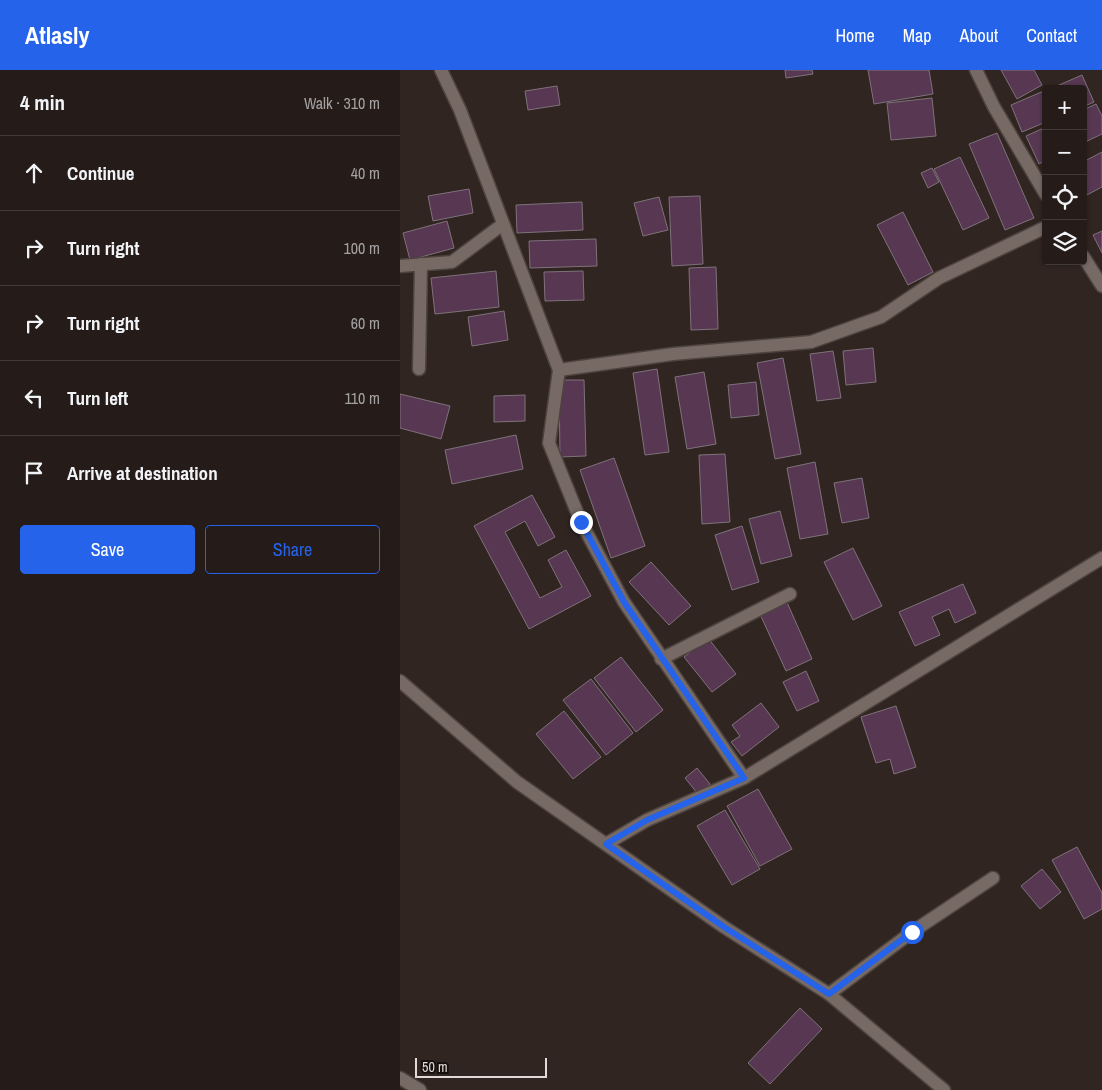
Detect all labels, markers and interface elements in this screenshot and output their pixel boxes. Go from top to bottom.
text: Atlasly [25,19,90,51]
text: Home [835,23,875,48]
text: Map [903,23,932,48]
text: About [960,23,998,48]
text: Contact [1026,23,1077,48]
map controls [1042,85,1087,265]
button: + [1042,85,1087,130]
text: 4 min [20,88,65,117]
text: Walk · 310 m [304,92,380,114]
button: − [1042,130,1087,175]
icon: ahead [20,159,48,187]
text: Continue [67,160,135,186]
text: 40 m [351,162,380,184]
button: locate [1042,175,1087,220]
button: layers [1042,220,1087,265]
icon: right [20,234,48,262]
text: Turn right [67,235,139,261]
text: 100 m [344,237,380,259]
icon: right [20,309,48,337]
text: Turn right [67,310,139,336]
text: 60 m [351,312,380,334]
icon: left [20,384,48,412]
text: Turn left [67,385,128,411]
text: 110 m [344,387,380,409]
icon: arrive [20,459,48,487]
text: Arrive at destination [67,460,218,486]
route end [570,511,593,534]
button: Save [20,525,195,574]
button: Share [205,525,380,574]
route start [901,921,924,944]
scale bar [415,1055,548,1078]
text: 50 m [422,1058,448,1076]

